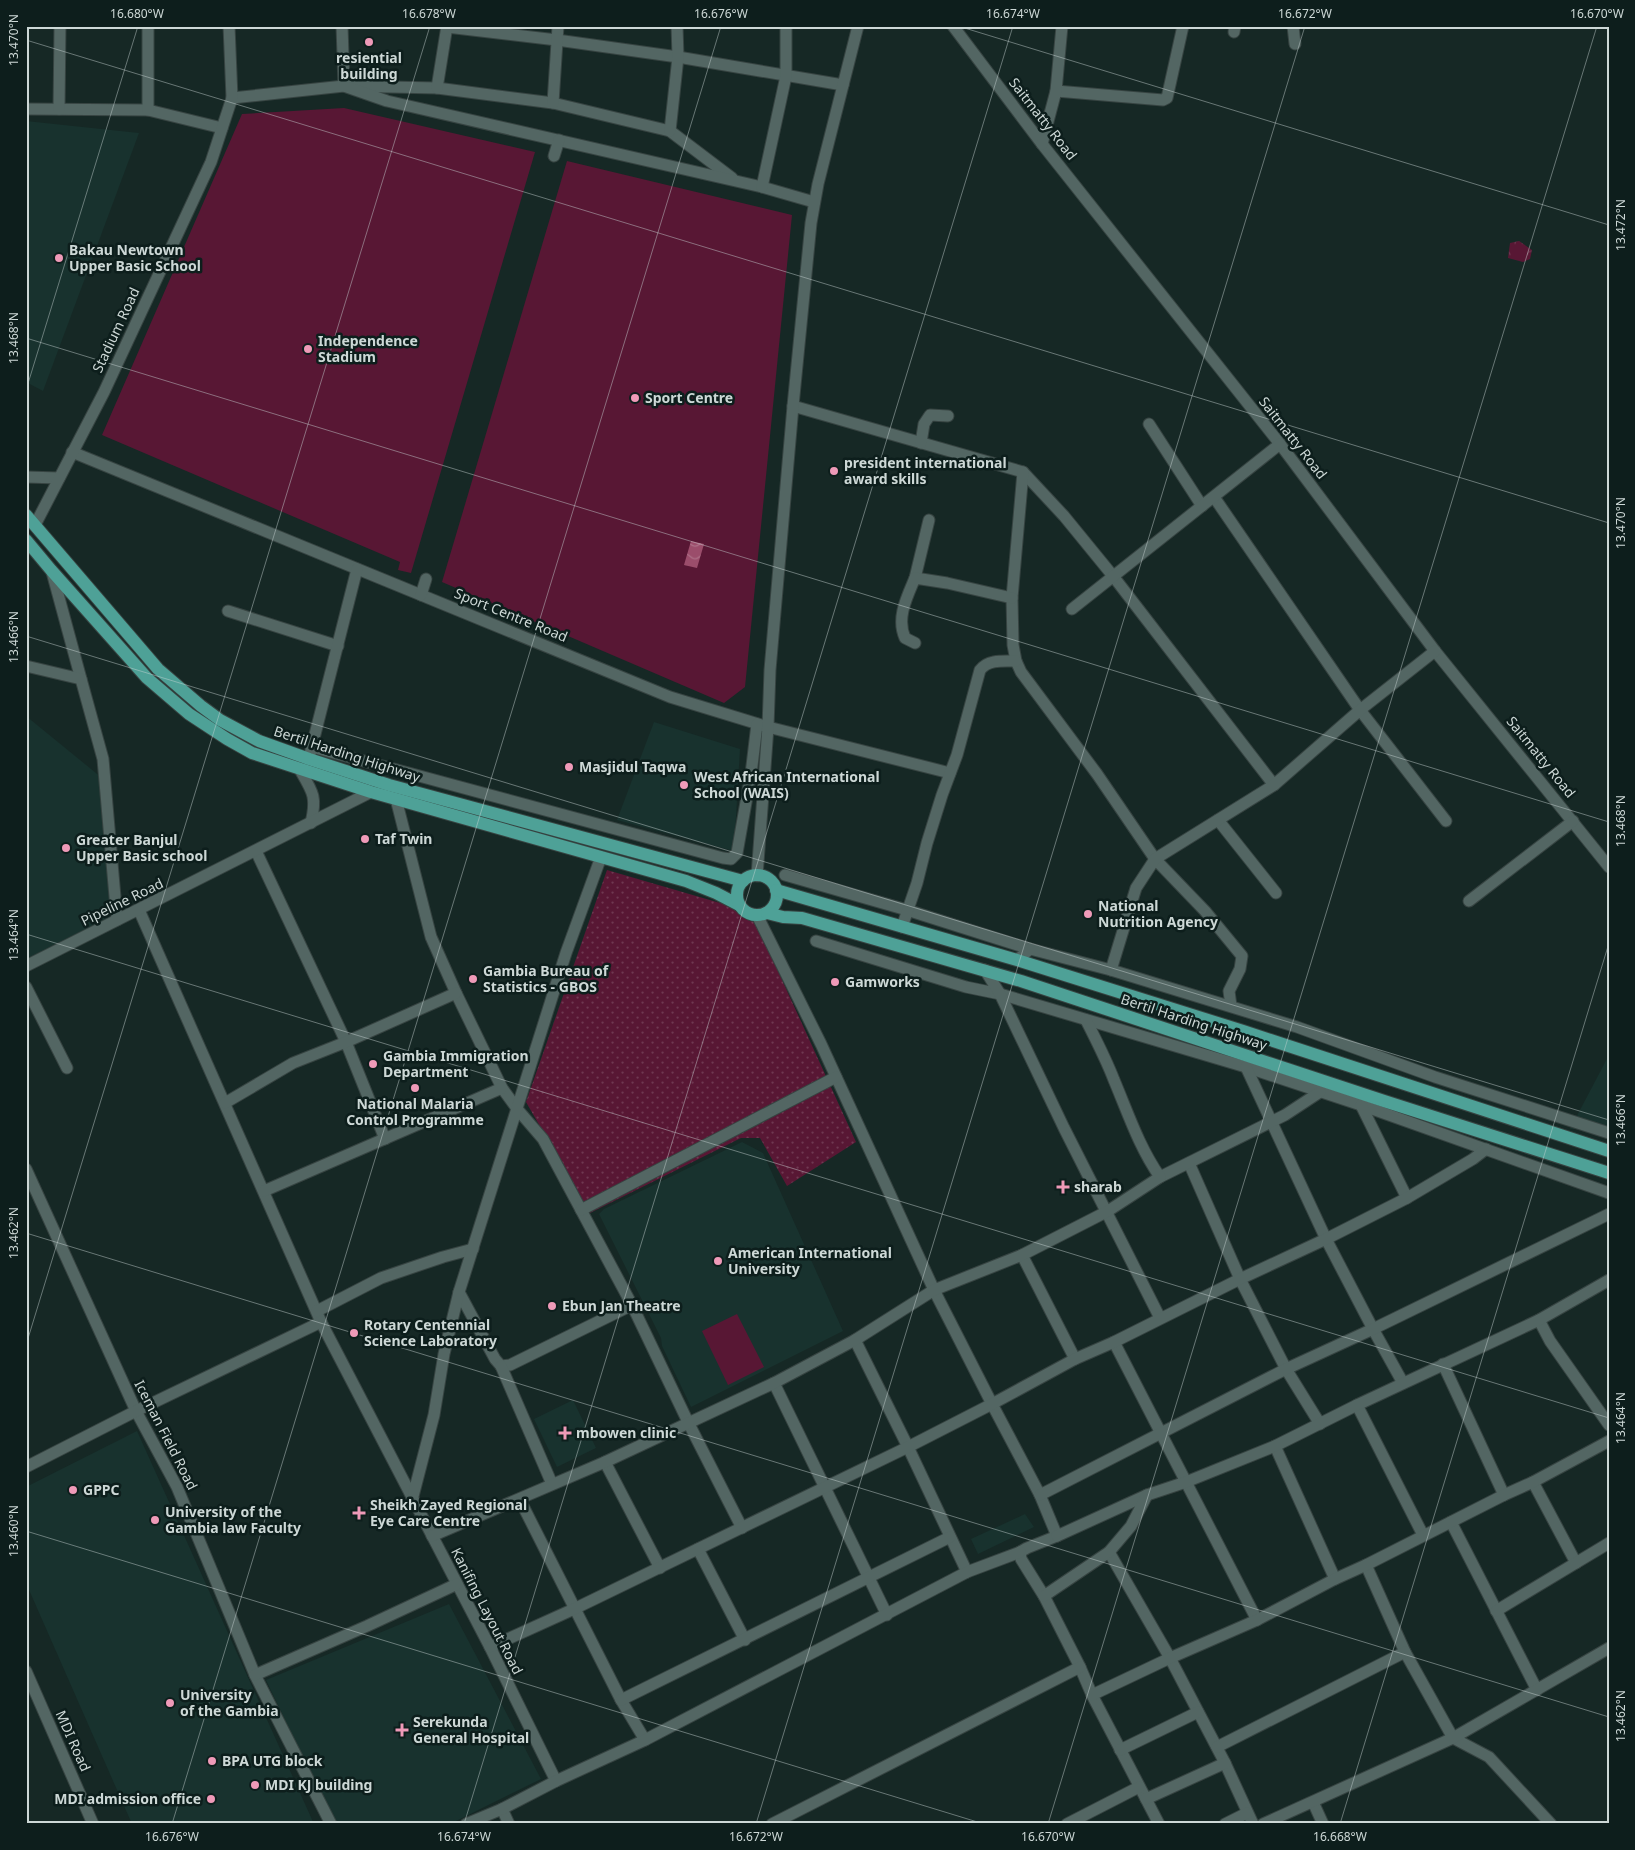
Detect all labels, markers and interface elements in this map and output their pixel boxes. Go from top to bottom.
text: 16.680°W [110,5,164,22]
text: 16.678°W [402,5,456,22]
text: 16.676°W [694,5,748,22]
text: 16.674°W [986,5,1040,22]
text: 16.672°W [1278,5,1332,22]
text: 16.670°W [1570,5,1624,22]
text: 13.470°N [5,14,22,66]
marker: resiential building [363,36,375,48]
place label: resiential building [336,48,402,83]
street label: Saitmatty Road [1005,74,1082,164]
text: 13.472°N [1612,199,1629,251]
place label: Bakau Newtown Upper Basic School [69,240,201,275]
marker: Bakau Newtown Upper Basic School [53,252,65,264]
street label: Stadium Road [88,284,144,375]
text: 13.468°N [5,312,22,364]
place label: Independence Stadium [318,331,418,366]
marker: Independence Stadium [302,343,314,355]
place label: Sport Centre [645,388,733,407]
marker: Sport Centre [629,392,641,404]
street label: Saitmatty Road [1255,393,1332,483]
place label: president international award skills [844,453,1007,488]
marker: president international award skills [828,465,840,477]
text: 13.470°N [1612,497,1629,549]
street label: Sport Centre Road [452,583,571,646]
text: 13.466°N [5,611,22,663]
street label: Saitmatty Road [1503,712,1580,801]
street label: Bertil Harding Highway [272,721,424,786]
place label: Masjidul Taqwa [579,757,686,776]
marker: Masjidul Taqwa [563,761,575,773]
place label: West African International School (WAIS) [694,767,880,802]
marker: West African International School (WAIS) [678,779,690,791]
text: 13.468°N [1612,795,1629,847]
place label: Taf Twin [375,829,432,848]
place label: Greater Banjul Upper Basic school [76,830,207,865]
marker: Taf Twin [359,833,371,845]
marker: Greater Banjul Upper Basic school [60,842,72,854]
street label: Pipeline Road [77,873,166,930]
place label: National Nutrition Agency [1098,896,1218,931]
marker: National Nutrition Agency [1082,908,1094,920]
text: 13.464°N [5,909,22,961]
place label: Gambia Bureau of Statistics - GBOS [483,961,610,996]
place label: Gamworks [845,972,920,991]
marker: Gambia Bureau of Statistics - GBOS [467,973,479,985]
marker: Gamworks [829,976,841,988]
street label: Bertil Harding Highway [1119,989,1271,1054]
place label: Gambia Immigration Department [383,1046,529,1081]
marker: Gambia Immigration Department [367,1058,379,1070]
marker: National Malaria Control Programme [409,1082,421,1094]
place label: National Malaria Control Programme [346,1094,484,1129]
text: 13.466°N [1612,1094,1629,1146]
place label: sharab [1074,1177,1122,1196]
marker: sharab [1056,1180,1070,1194]
text: 13.462°N [5,1207,22,1259]
place label: American International University [728,1243,892,1278]
marker: American International University [712,1255,724,1267]
place label: Ebun Jan Theatre [562,1296,681,1315]
marker: Ebun Jan Theatre [546,1300,558,1312]
place label: Rotary Centennial Science Laboratory [364,1315,497,1350]
marker: Rotary Centennial Science Laboratory [348,1327,360,1339]
street label: Iceman Field Road [131,1377,202,1493]
text: 13.464°N [1612,1392,1629,1444]
place label: mbowen clinic [576,1423,676,1442]
marker: mbowen clinic [558,1426,572,1440]
place label: GPPC [83,1480,120,1499]
marker: GPPC [67,1484,79,1496]
place label: Sheikh Zayed Regional Eye Care Centre [370,1495,527,1530]
place label: University of the Gambia law Faculty [165,1502,301,1537]
text: 13.460°N [5,1505,22,1557]
marker: Sheikh Zayed Regional Eye Care Centre [352,1506,366,1520]
marker: University of the Gambia law Faculty [149,1514,161,1526]
street label: Kanifing Layout Road [447,1544,528,1677]
place label: University of the Gambia [180,1685,279,1720]
text: 13.462°N [1612,1690,1629,1742]
marker: University of the Gambia [164,1697,176,1709]
street label: MDI Road [52,1707,95,1774]
place label: Serekunda General Hospital [413,1712,529,1747]
marker: Serekunda General Hospital [395,1723,409,1737]
place label: BPA UTG block [222,1751,323,1770]
marker: BPA UTG block [206,1755,218,1767]
place label: MDI KJ building [265,1775,372,1794]
marker: MDI KJ building [249,1779,261,1791]
place label: MDI admission office [54,1789,201,1808]
marker: MDI admission office [205,1793,217,1805]
text: 16.676°W [145,1828,199,1845]
text: 16.674°W [437,1828,491,1845]
text: 16.672°W [729,1828,783,1845]
text: 16.670°W [1021,1828,1075,1845]
text: 16.668°W [1313,1828,1367,1845]

